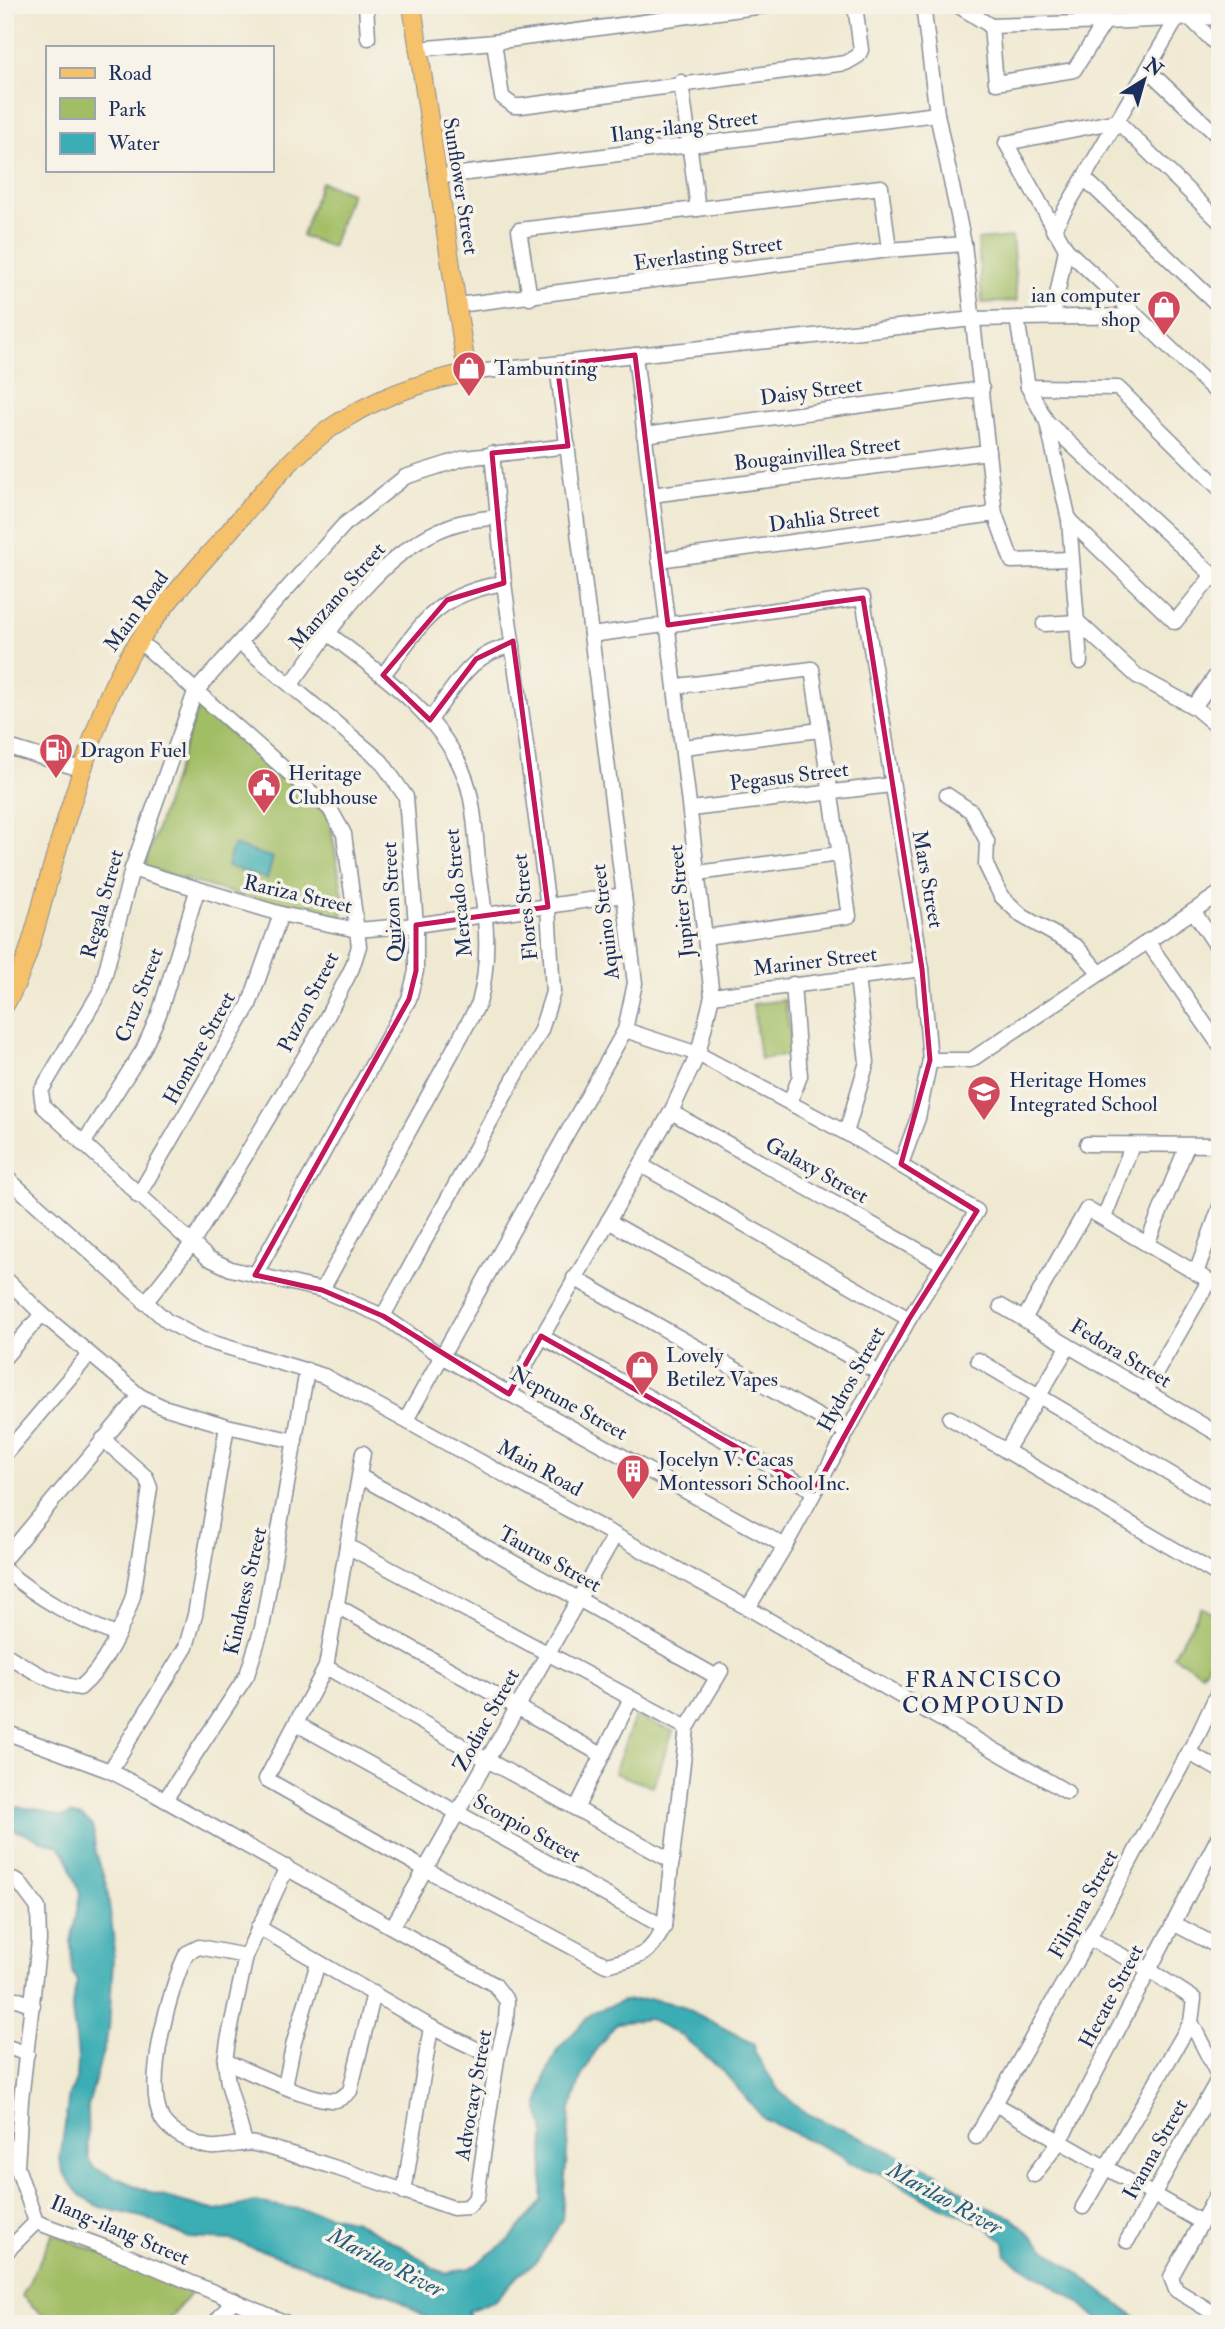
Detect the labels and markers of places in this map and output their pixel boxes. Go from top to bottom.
place label: ian computer shop [1031,282,1140,333]
shop icon: ian computer shop [1145,288,1183,337]
shop icon: Tambunting [450,349,488,398]
place label: Tambunting [494,355,598,382]
fuel station icon: Dragon Fuel [37,731,75,780]
place label: Dragon Fuel [80,737,188,764]
place label: Heritage Clubhouse [288,760,378,811]
public building icon: Heritage Clubhouse [245,766,283,815]
place label: Heritage Homes Integrated School [1009,1067,1158,1118]
school or university icon: Heritage Homes Integrated School [965,1073,1003,1122]
place label: Lovely Betilez Vapes [666,1342,778,1393]
shop icon: Lovely Betilez Vapes [623,1348,661,1397]
place label: Jocelyn V. Cacas Montessori School Inc. [657,1446,850,1497]
building icon: Jocelyn V. Cacas Montessori School Inc. [614,1452,652,1501]

